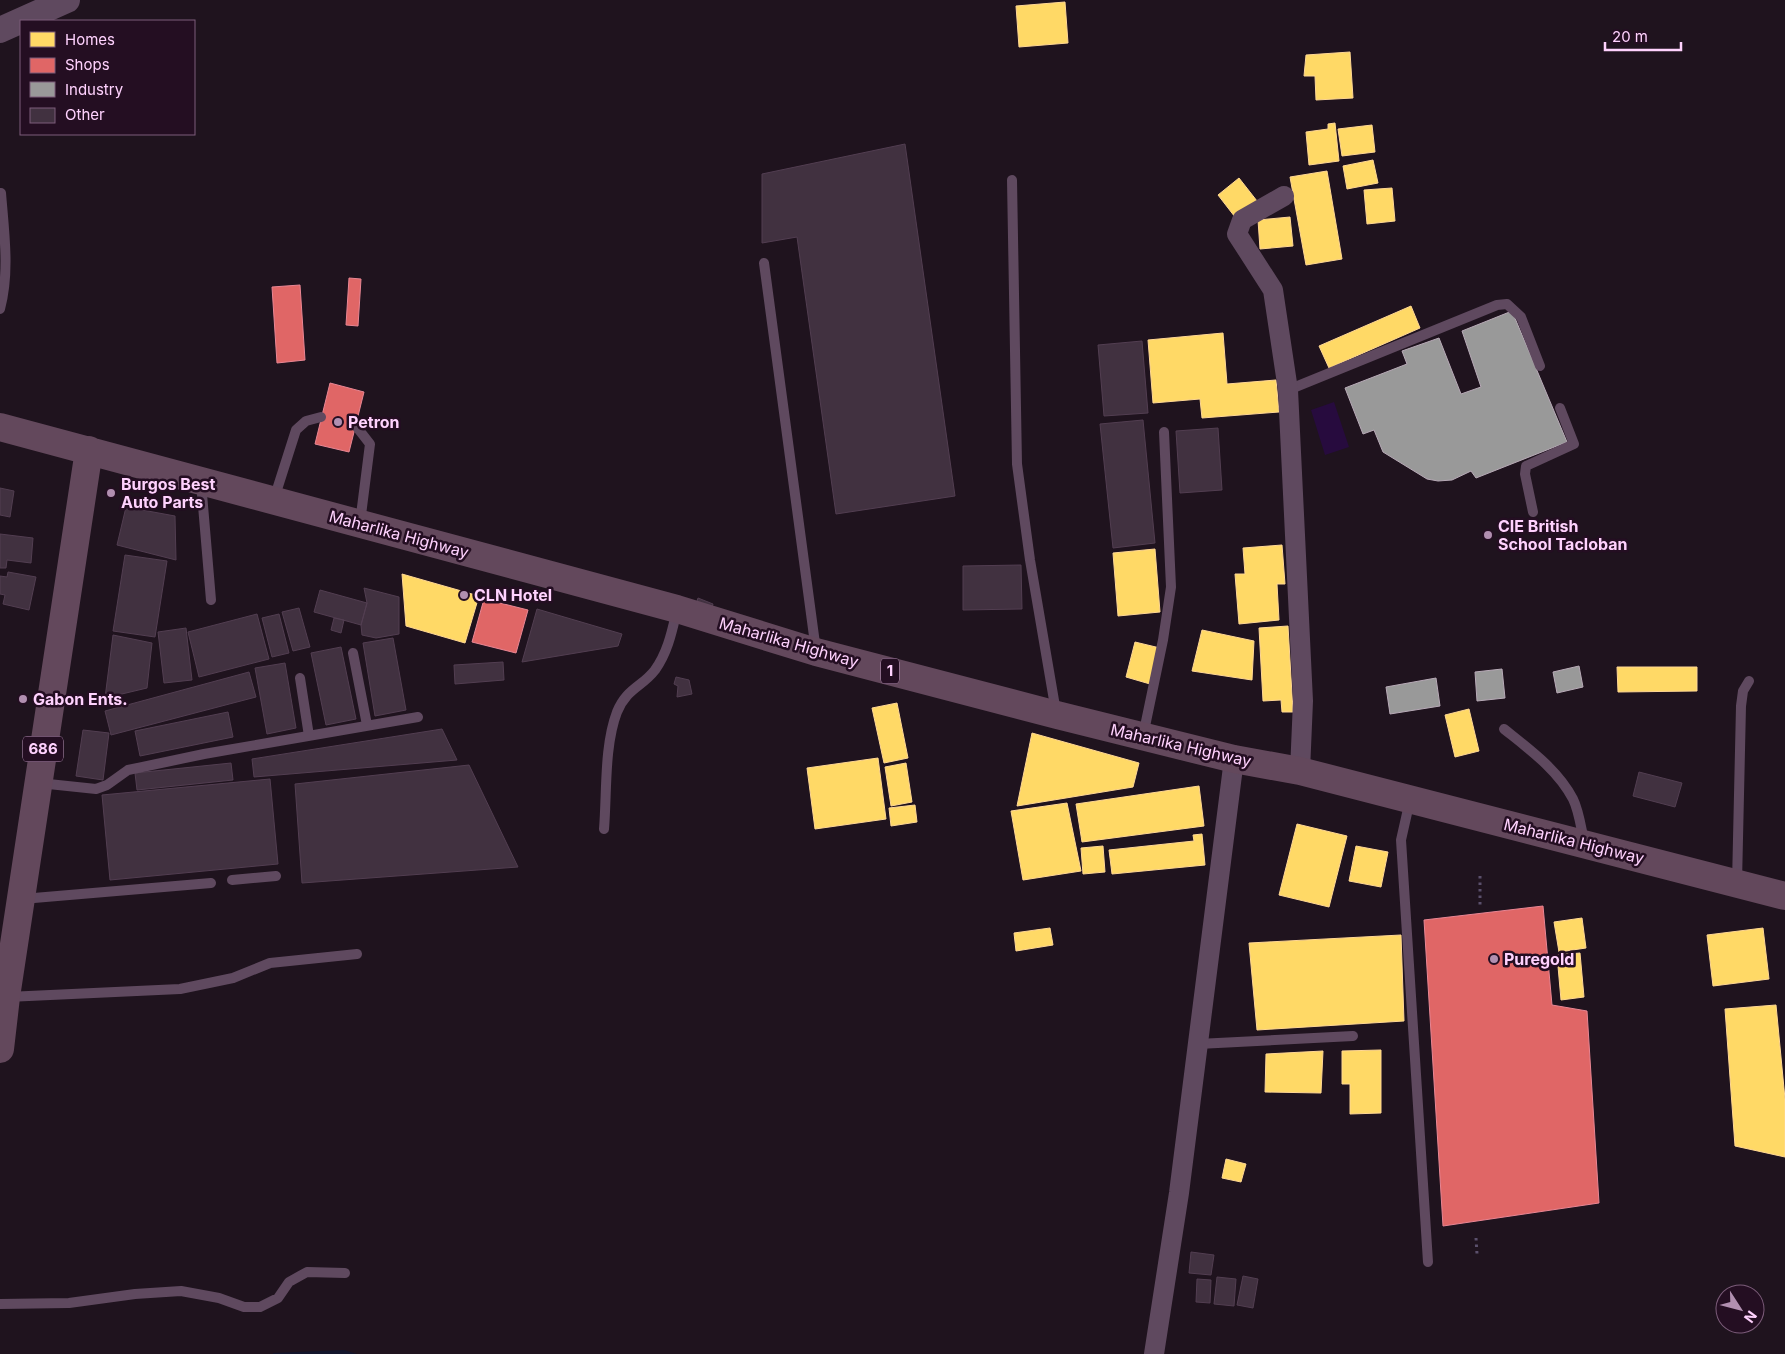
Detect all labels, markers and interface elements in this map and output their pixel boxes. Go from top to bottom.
legend [20,20,195,135]
scale bar [1605,20,1681,52]
text: 20 m [1612,27,1648,46]
text: Homes [65,30,115,49]
text: Shops [65,55,110,74]
text: Industry [65,80,124,99]
text: Other [65,105,105,124]
place label: Petron [348,412,400,432]
marker: Petron [332,416,344,428]
place label: Burgos Best Auto Parts [121,474,215,512]
marker: Burgos Best Auto Parts [105,487,117,499]
street label: Maharlika Highway [327,506,471,562]
place label: CIE British School Tacloban [1498,516,1627,554]
marker: CIE British School Tacloban [1482,529,1494,541]
place label: CLN Hotel [474,585,552,605]
marker: CLN Hotel [458,589,470,601]
street label: Maharlika Highway [717,613,861,671]
road number: 1 [881,658,899,684]
place label: Gabon Ents. [33,689,128,709]
marker: Gabon Ents. [17,693,29,705]
street label: Maharlika Highway [1109,719,1253,771]
road number: 686 [23,736,63,762]
street label: Maharlika Highway [1502,814,1646,868]
place label: Puregold [1504,949,1574,969]
marker: Puregold [1488,953,1500,965]
north arrow [1715,1284,1765,1334]
text: N [1741,1308,1761,1326]

